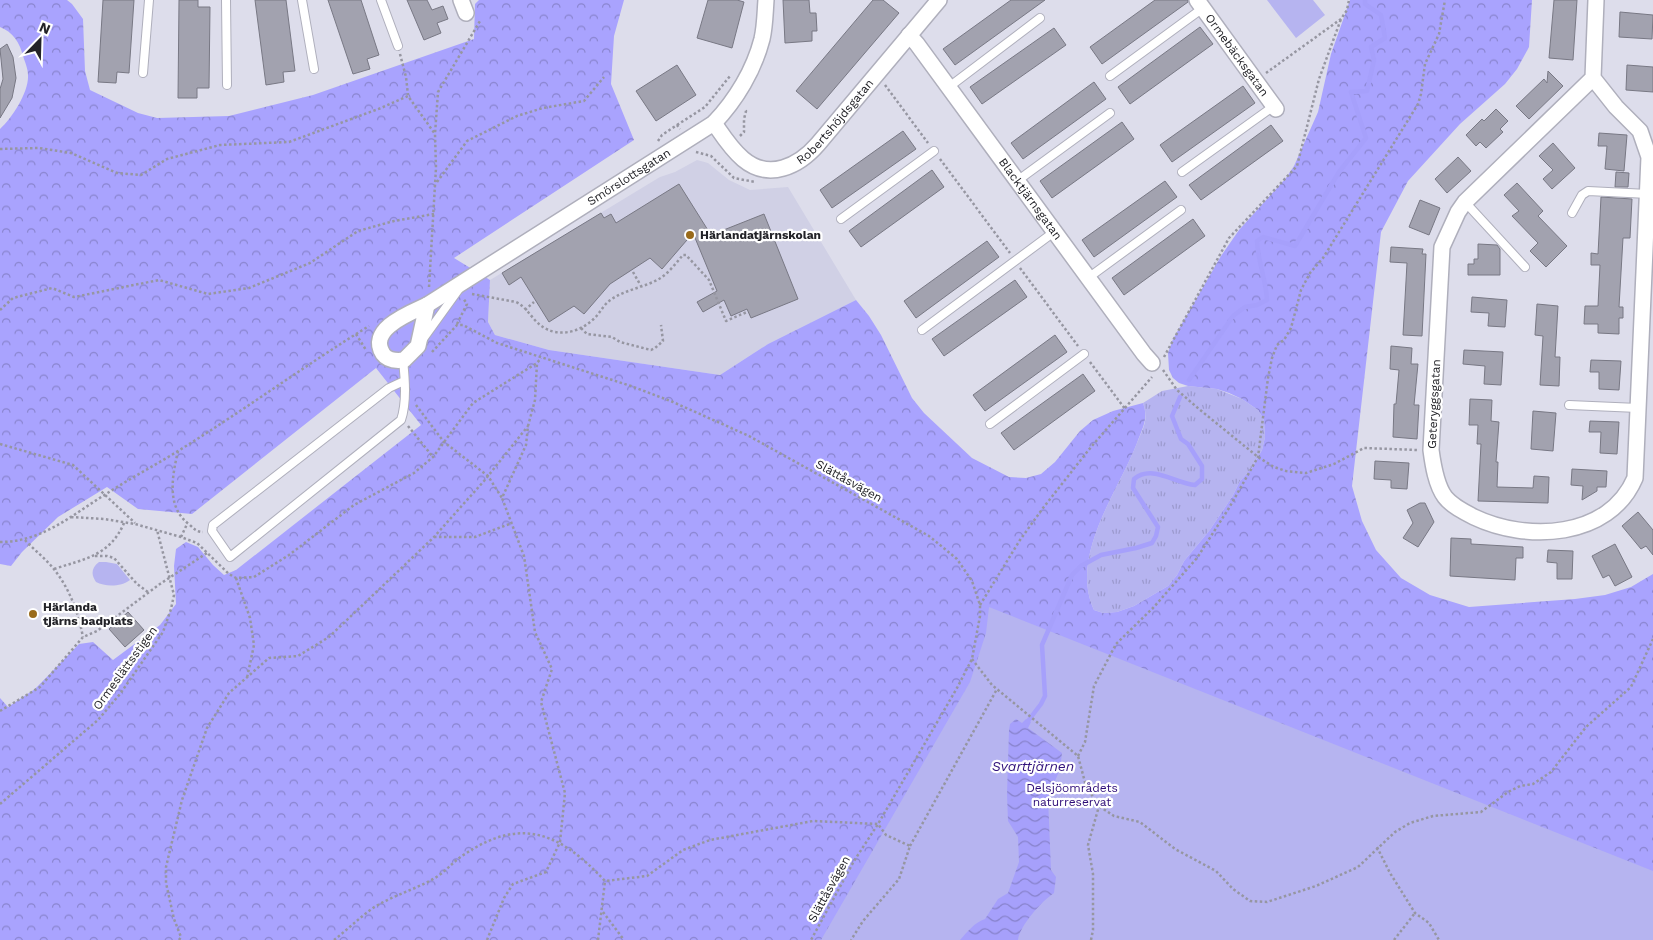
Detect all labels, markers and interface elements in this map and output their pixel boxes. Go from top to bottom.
street label: Ormebäcksgatan [1202,11,1271,99]
north arrow [15,15,65,65]
text: N [37,19,53,37]
street label: Robertshöjdsgatan [794,76,876,167]
street label: Smörslottsgatan [585,145,673,209]
street label: Blacktjärnsgatan [996,155,1065,242]
place label: Härlandatjärnskolan [700,228,821,242]
marker: Härlandatjärnskolan [684,229,696,241]
street label: Geteryggsgatan [1425,359,1443,449]
street label: Slättåsvägen [813,457,885,505]
place label: Härlanda tjärns badplats [43,600,134,628]
marker: Härlanda tjärns badplats [27,608,39,620]
street label: Ormeslättsstigen [90,624,160,712]
water label: Svarttjärnen [992,758,1074,774]
park label: Delsjöområdets naturreservat [1026,781,1118,809]
street label: Slättåsvägen [805,853,853,925]

